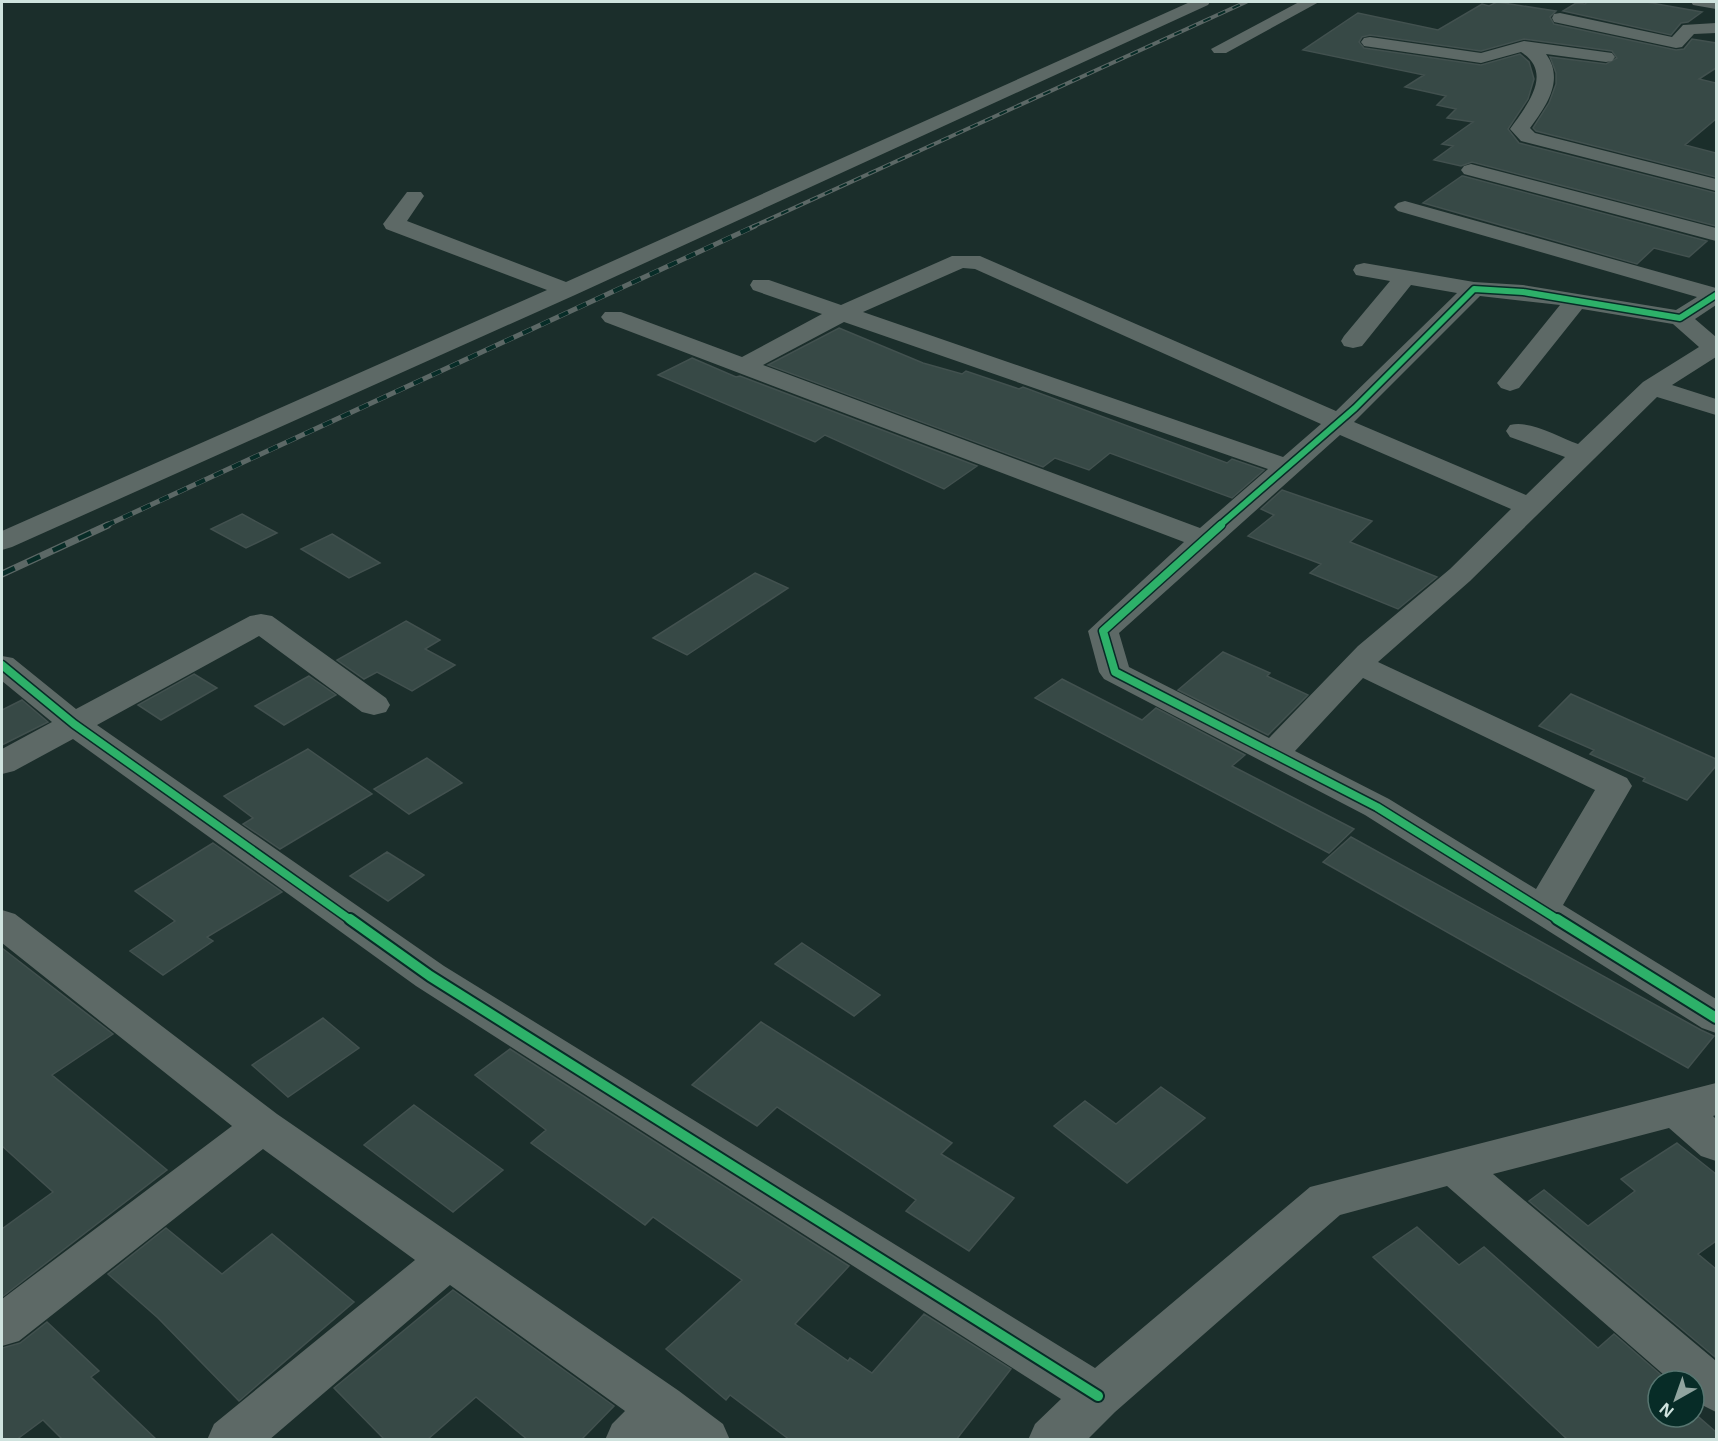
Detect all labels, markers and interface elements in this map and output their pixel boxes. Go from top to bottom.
north arrow [1646,1369,1706,1429]
text: N [1654,1398,1678,1423]

